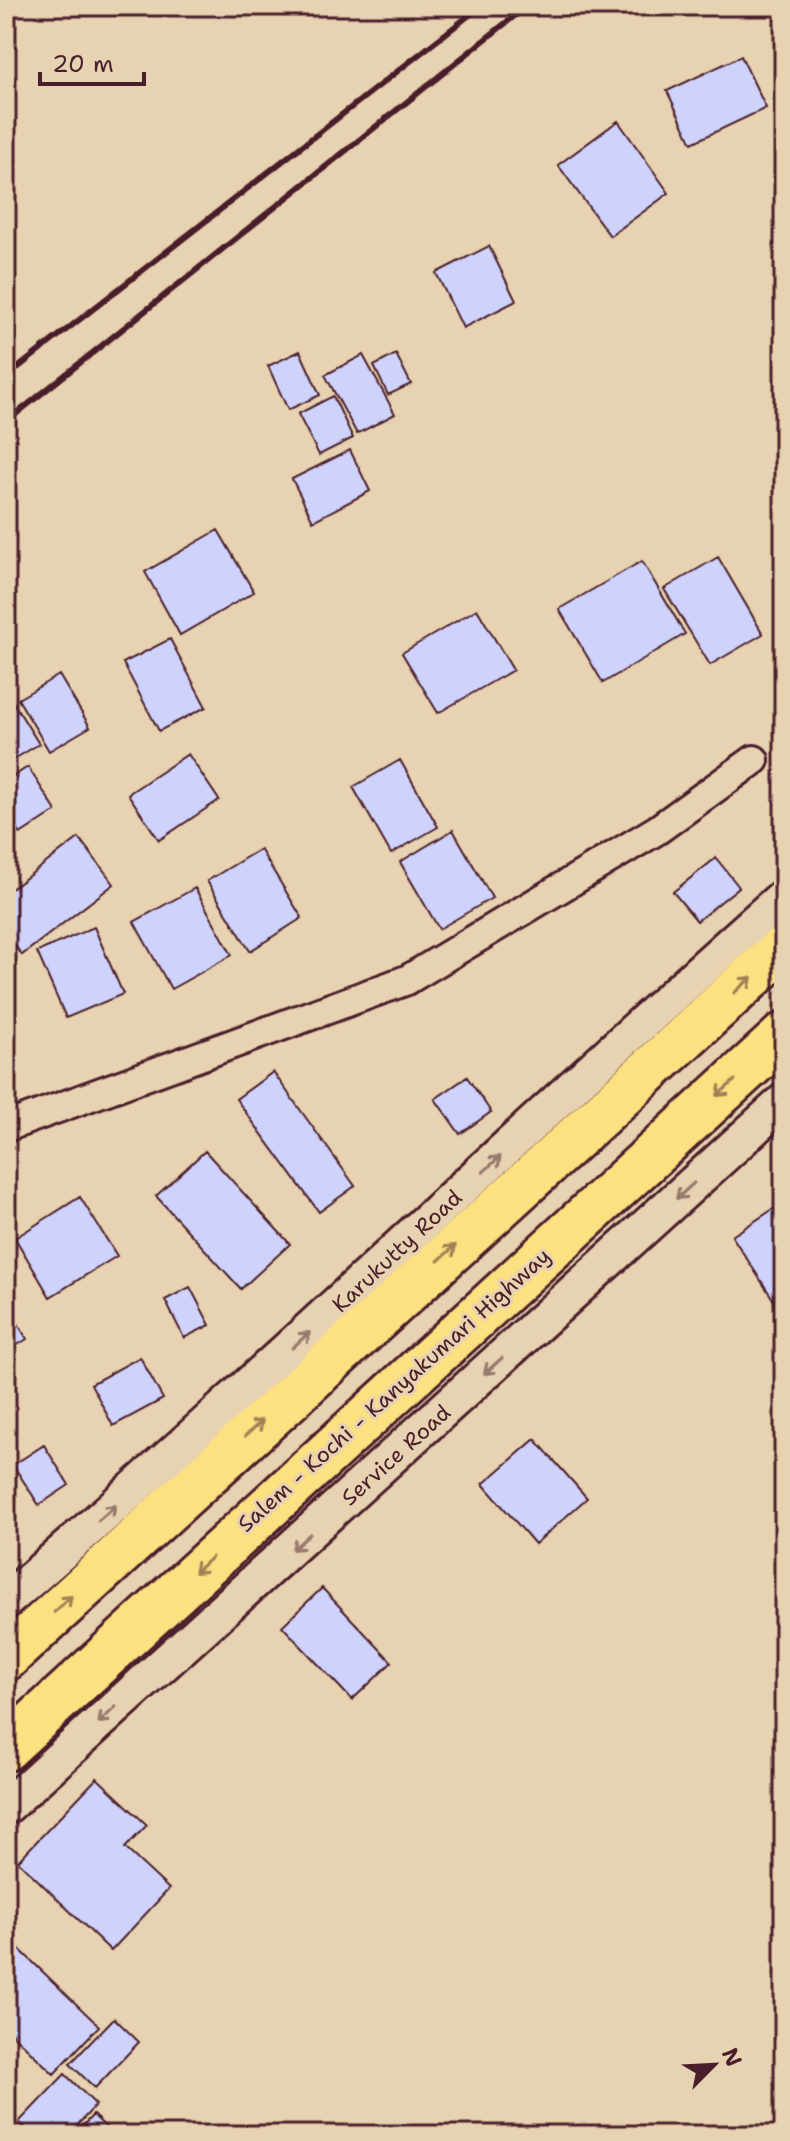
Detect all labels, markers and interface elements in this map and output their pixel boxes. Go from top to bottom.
scale bar [40,36,144,86]
text: 20 m [52,48,114,80]
one-way arrow [733,975,753,994]
one-way arrow [717,1078,737,1096]
one-way arrow [482,1154,502,1173]
one-way arrow [675,1182,695,1201]
street label: Karukutty Road [326,1183,468,1319]
street label: Salem - Kochi - Kanyakumari Highway [231,1242,557,1538]
one-way arrow [436,1245,456,1263]
one-way arrow [291,1330,311,1349]
one-way arrow [483,1357,503,1375]
street label: Service Road [335,1398,457,1512]
one-way arrow [243,1419,264,1438]
one-way arrow [97,1505,117,1523]
one-way arrow [291,1532,311,1550]
one-way arrow [193,1555,213,1574]
one-way arrow [53,1595,73,1614]
one-way arrow [97,1705,117,1723]
north arrow [674,2025,754,2105]
text: N [715,2043,749,2071]

